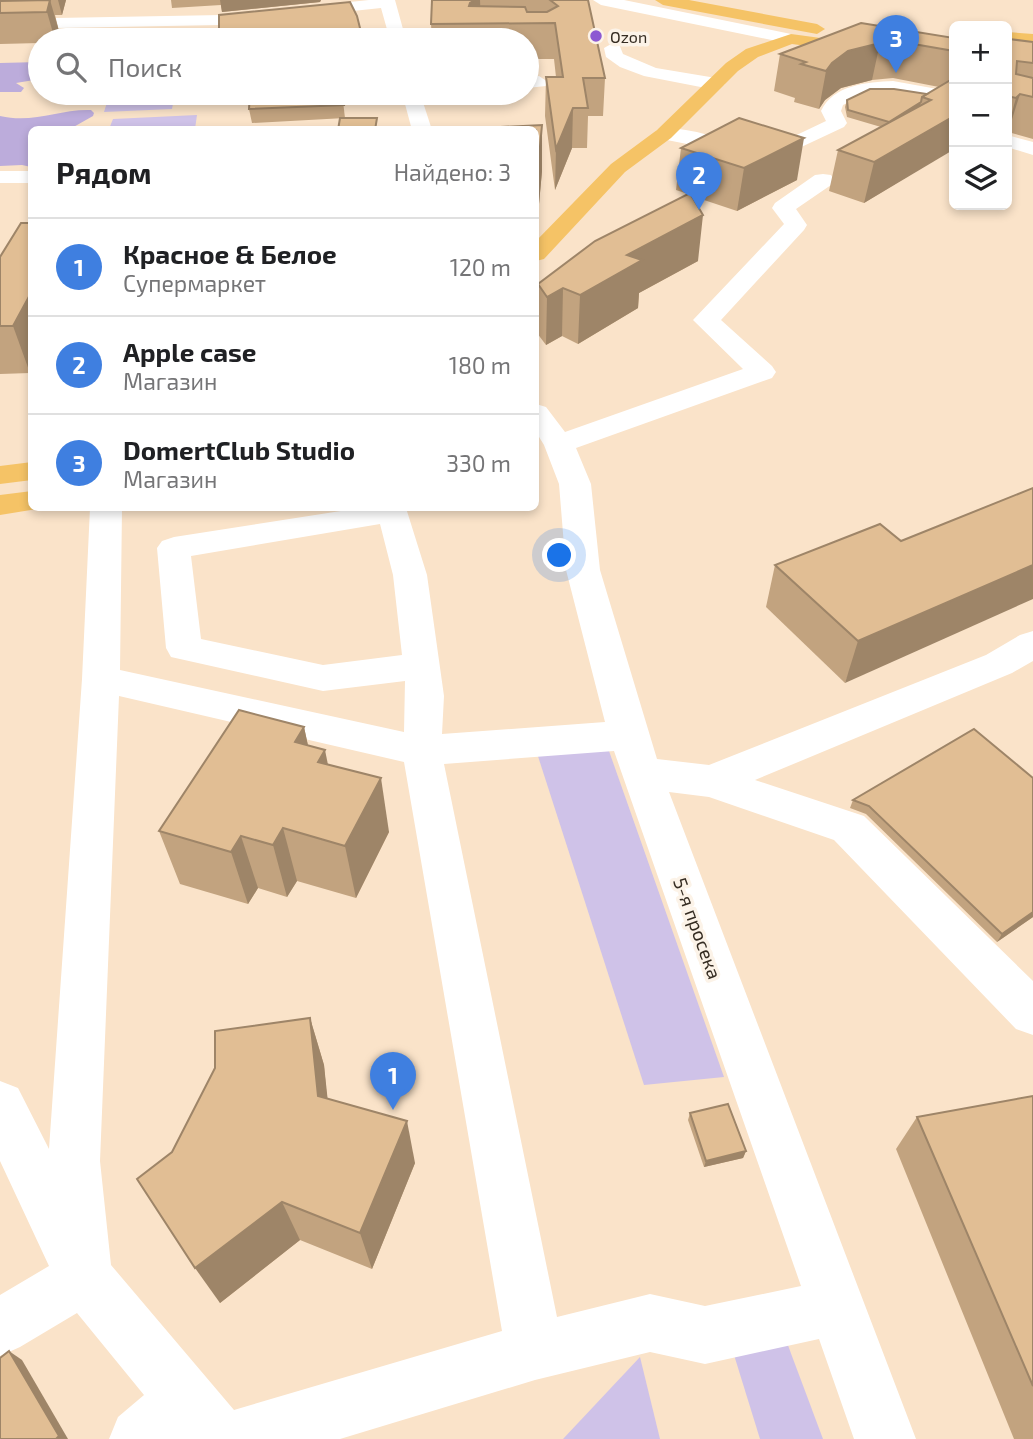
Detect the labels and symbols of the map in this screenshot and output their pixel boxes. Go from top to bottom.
pin: 3 [873,15,919,73]
place label: Ozon [610,27,647,46]
marker: Ozon [588,28,604,44]
pin: 2 [676,152,722,210]
your location [542,538,576,572]
street label: 5-я просека [669,874,727,982]
pin: 1 [370,1052,416,1110]

